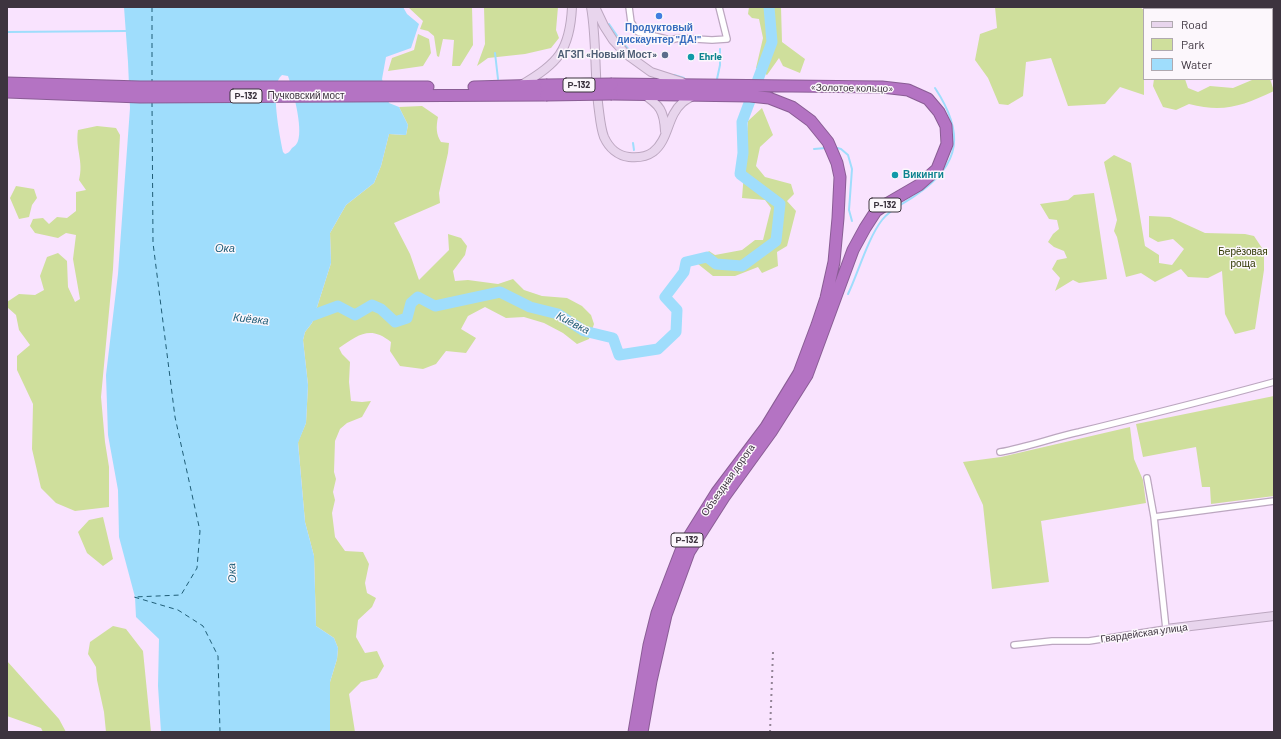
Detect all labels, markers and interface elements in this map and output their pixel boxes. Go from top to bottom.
legend [1143,8,1273,80]
marker: Продуктовый дискаунтер "ДА!" [654,11,664,21]
text: Road [1181,17,1208,31]
place label: Продуктовый дискаунтер "ДА!" [617,22,701,46]
text: Park [1181,37,1205,51]
place label: АГЗП «Новый Мост» [558,49,657,61]
marker: АГЗП «Новый Мост» [660,50,670,60]
place label: Ehrle [699,51,722,63]
marker: Ehrle [686,52,696,62]
text: Water [1181,57,1212,71]
road number: Р-132 [563,78,595,92]
street label: «Золотое кольцо» [810,81,894,95]
road number: Р-132 [230,89,262,103]
street label: Пучковский мост [267,90,345,102]
place label: Викинги [903,169,944,181]
marker: Викинги [890,170,900,180]
road number: Р-132 [869,198,901,212]
water label: Ока [215,241,235,255]
park label: Берёзовая роща [1218,246,1268,270]
water label: Киёвка [554,309,592,337]
water label: Киёвка [233,311,269,327]
street label: Объездная дорога [699,442,757,518]
road number: Р-132 [671,533,703,547]
water label: Ока [225,563,239,583]
street label: Гвардейская улица [1100,621,1188,645]

